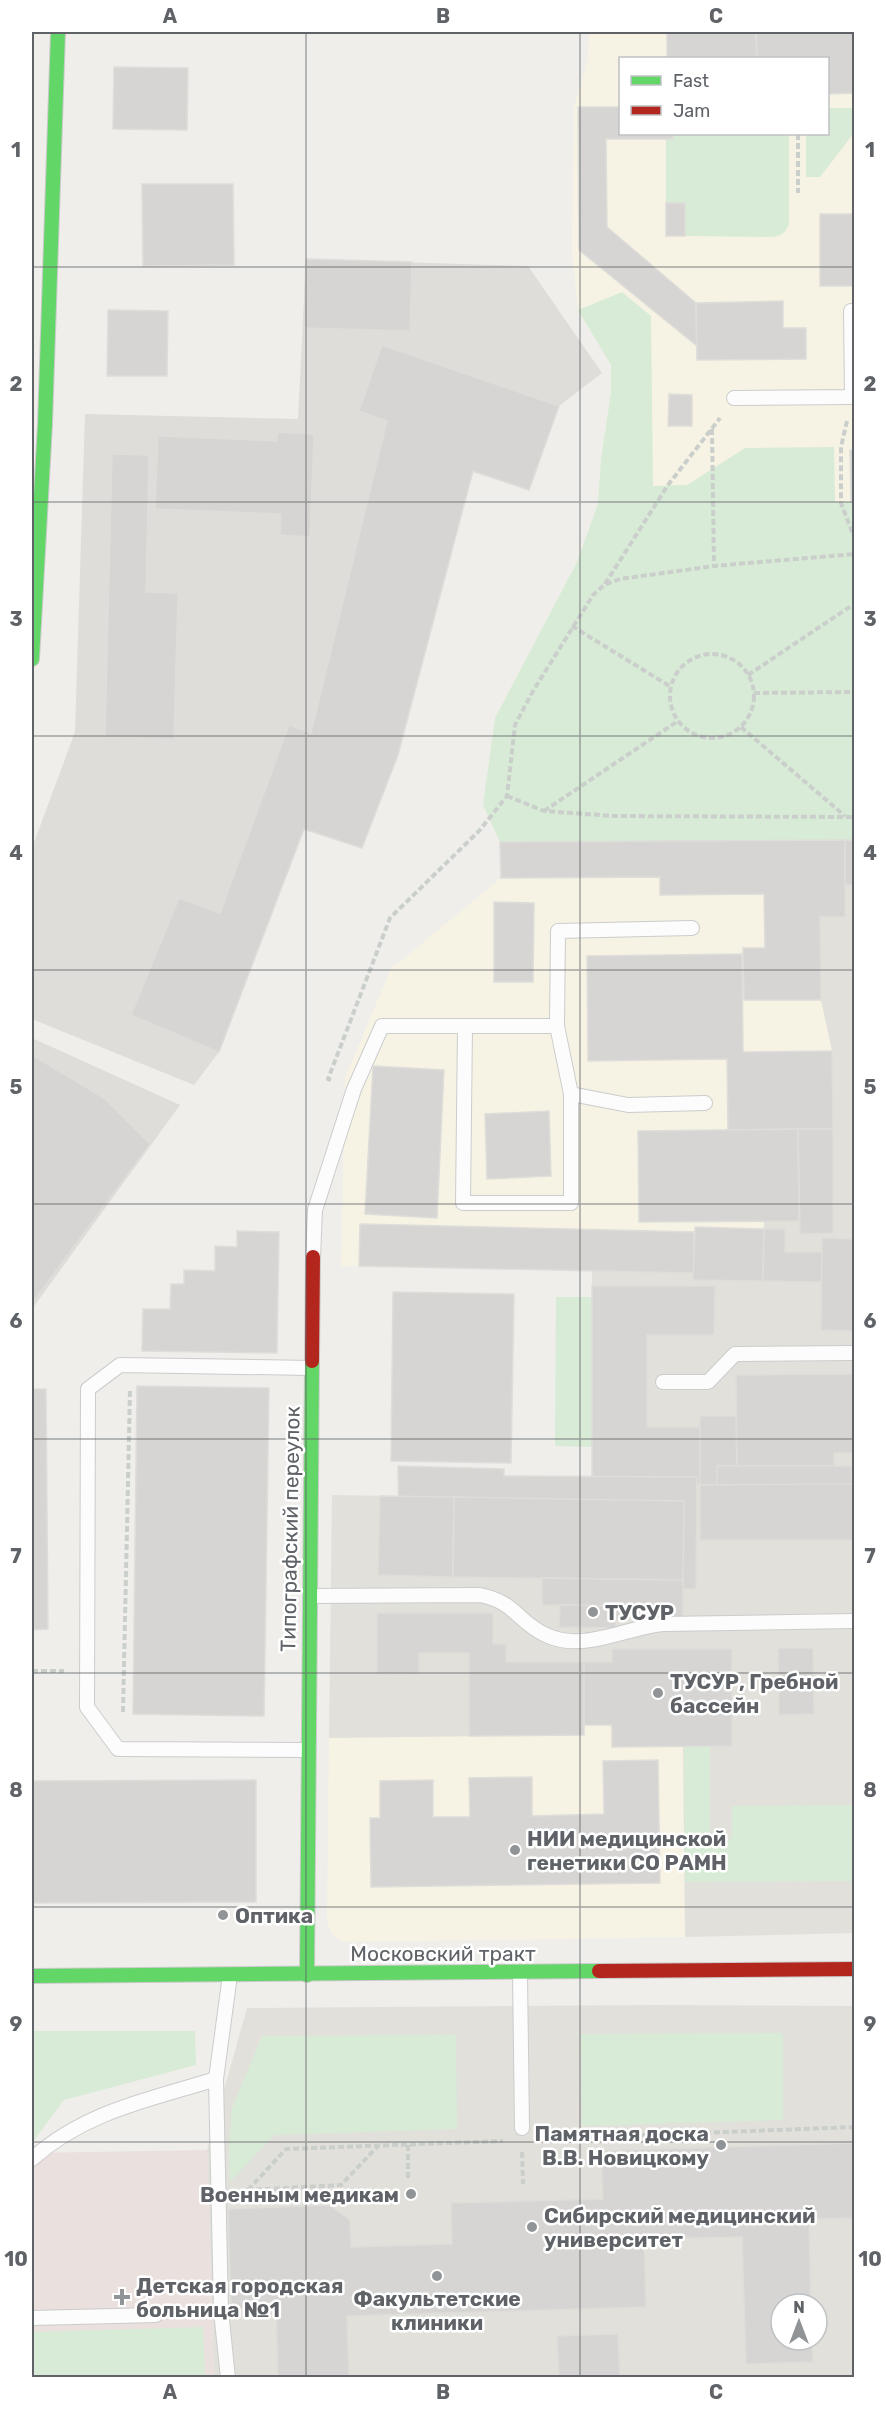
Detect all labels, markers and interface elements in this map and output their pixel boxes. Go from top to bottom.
text: A [163,4,178,28]
text: B [436,4,450,28]
text: C [709,4,723,28]
legend [619,57,829,135]
text: Fast [673,70,709,92]
text: Jam [673,100,710,122]
text: 1 [11,138,21,162]
text: 1 [865,138,875,162]
text: 2 [10,372,23,396]
text: 2 [864,372,877,396]
text: 3 [9,607,23,631]
text: 3 [863,607,877,631]
text: 4 [9,841,23,865]
text: 4 [863,841,877,865]
text: 5 [10,1075,23,1099]
text: 5 [864,1075,877,1099]
text: 6 [9,1309,23,1333]
text: 6 [863,1309,877,1333]
street label: Типографский переулок [275,1406,305,1652]
text: 7 [10,1544,22,1568]
text: 7 [864,1544,876,1568]
place label: ТУСУР [605,1600,674,1625]
marker: ТУСУР [586,1605,600,1619]
place label: ТУСУР, Гребной бассейн [670,1669,838,1718]
marker: ТУСУР, Гребной бассейн [651,1686,665,1700]
text: 8 [9,1778,23,1802]
text: 8 [863,1778,877,1802]
place label: НИИ медицинской генетики СО РАМН [527,1826,727,1875]
marker: НИИ медицинской генетики СО РАМН [508,1843,522,1857]
place label: Оптика [235,1903,313,1928]
marker: Оптика [216,1908,230,1922]
street label: Московский тракт [350,1941,536,1966]
text: 9 [10,2012,23,2036]
text: 9 [864,2012,877,2036]
place label: Памятная доска В.В. Новицкому [535,2121,710,2170]
marker: Памятная доска В.В. Новицкому [714,2138,728,2152]
place label: Военным медикам [200,2182,399,2207]
marker: Военным медикам [404,2187,418,2201]
place label: Сибирский медицинский университет [544,2203,815,2252]
marker: Сибирский медицинский университет [525,2220,539,2234]
text: 10 [4,2247,28,2271]
text: 10 [858,2247,882,2271]
marker: Факультетские клиники [430,2269,444,2283]
place label: Детская городская больница №1 [136,2273,343,2322]
place label: Факультетские клиники [353,2286,521,2335]
marker: Детская городская больница №1 [113,2288,131,2306]
north arrow [769,2292,829,2352]
text: N [793,2298,805,2317]
text: A [163,2380,178,2404]
text: B [436,2380,450,2404]
text: C [709,2380,723,2404]

